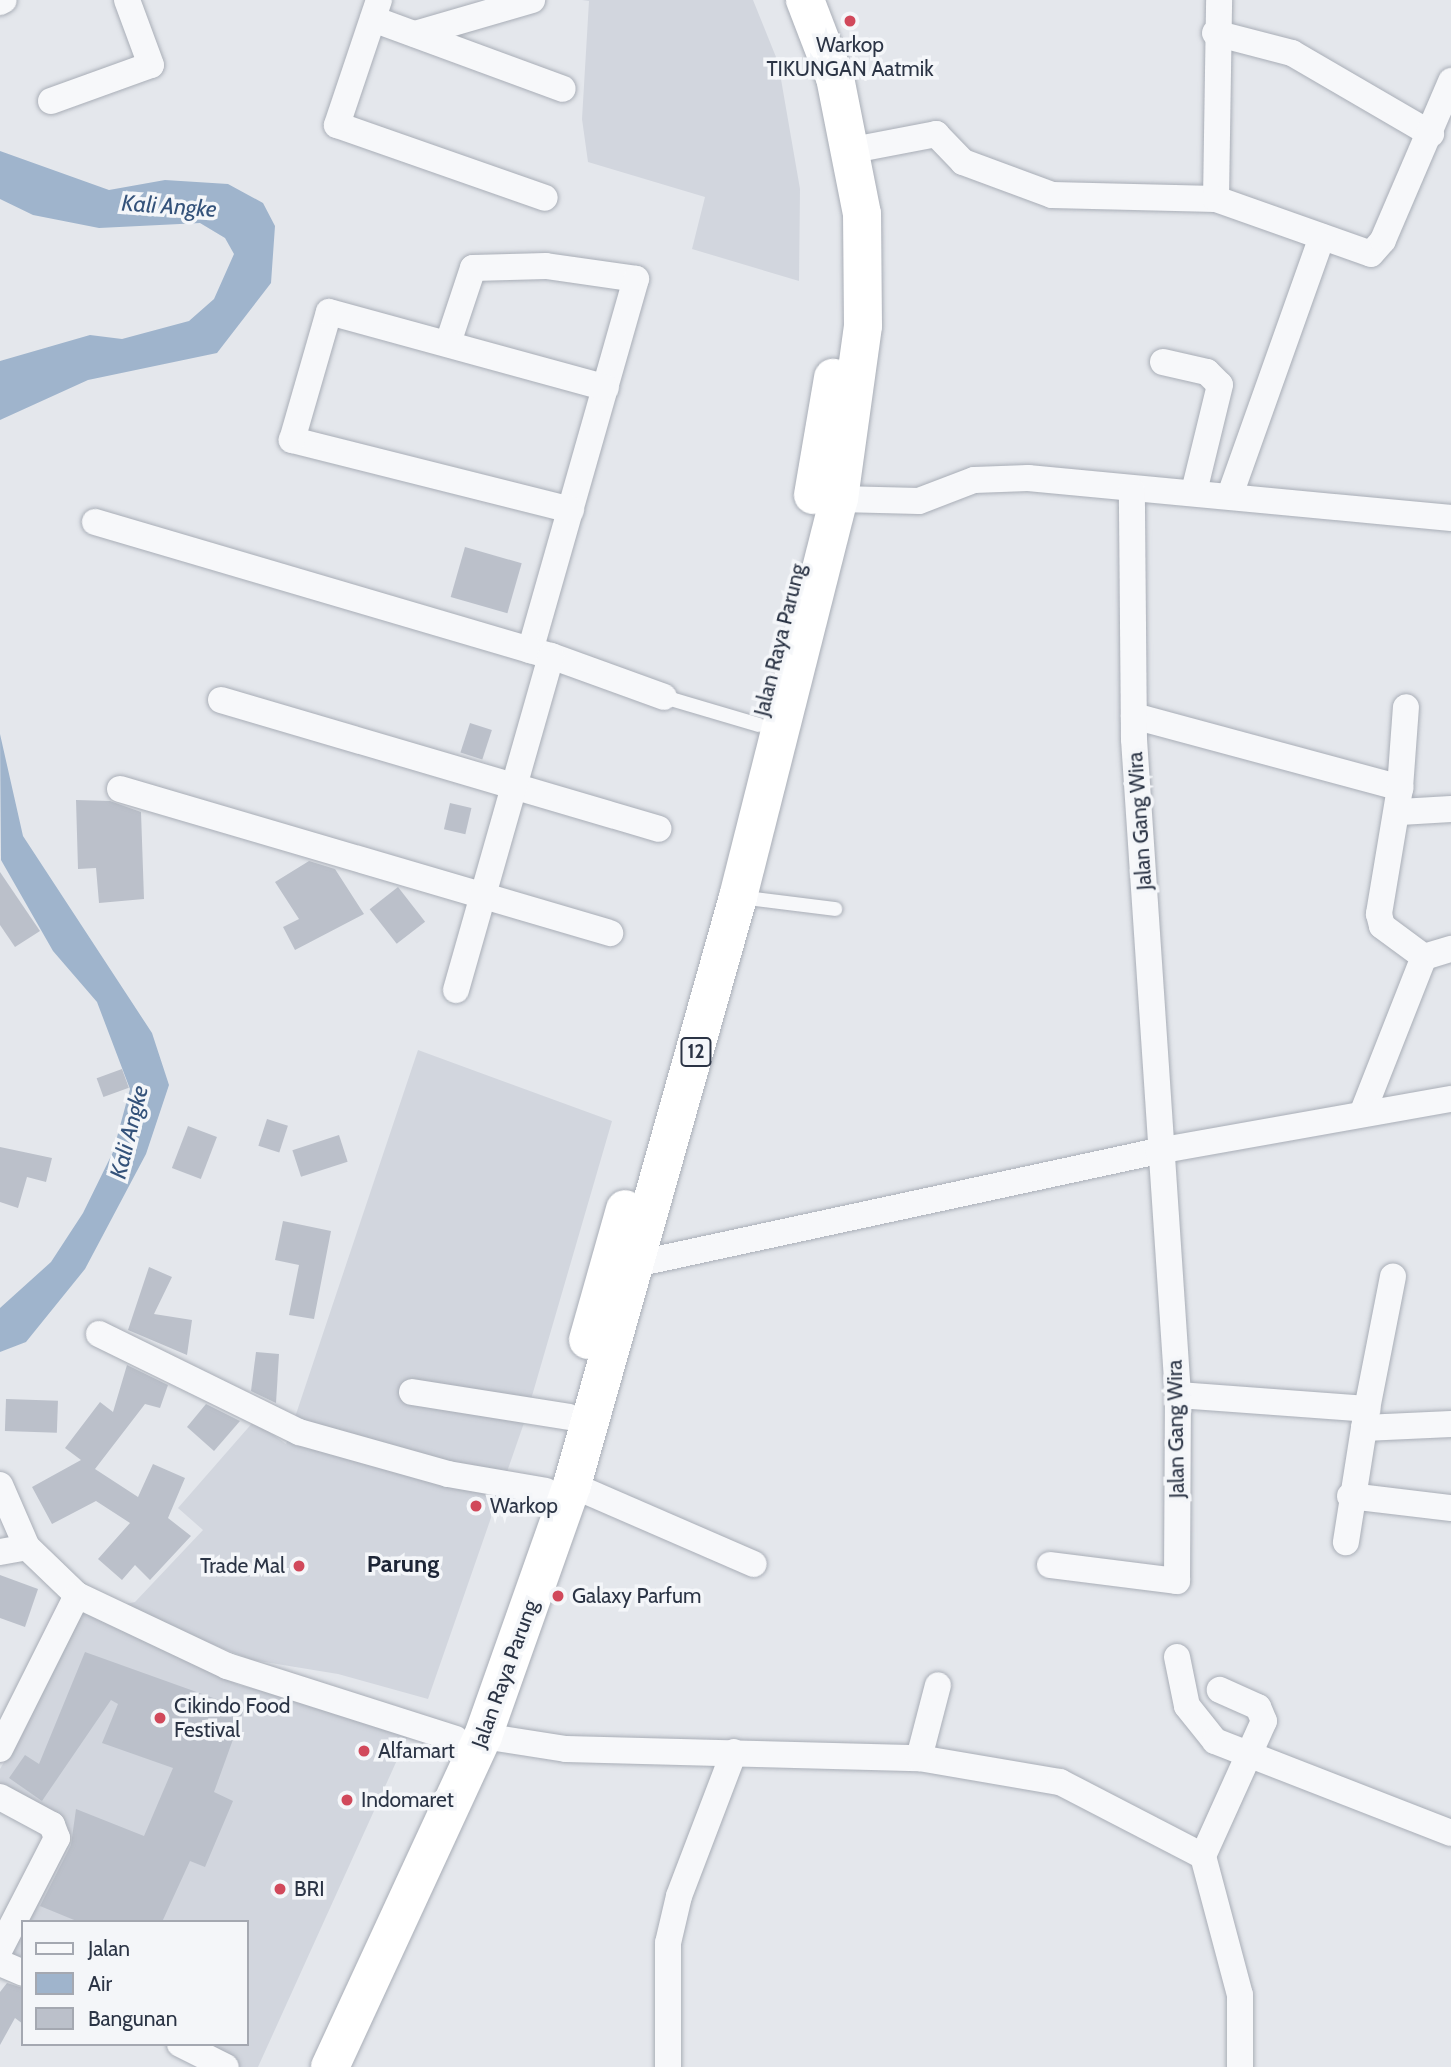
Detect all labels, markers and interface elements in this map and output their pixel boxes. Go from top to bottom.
marker: Warkop TIKUNGAN Aatmik [842,13,858,29]
place label: Warkop TIKUNGAN Aatmik [766,32,934,82]
water label: Kali Angke [121,189,217,223]
street label: Jalan Raya Parung [749,561,811,719]
street label: Jalan Gang Wira [1123,751,1157,891]
road number: 12 [680,1036,712,1068]
water label: Kali Angke [104,1082,154,1182]
street label: Jalan Gang Wira [1162,1359,1190,1499]
place label: Warkop [490,1493,558,1519]
marker: Warkop [468,1498,484,1514]
district label: Parung [367,1550,439,1578]
place label: Trade Mal [200,1553,285,1579]
marker: Trade Mal [291,1558,307,1574]
place label: Galaxy Parfum [572,1583,701,1609]
marker: Galaxy Parfum [550,1588,566,1604]
street label: Jalan Raya Parung [467,1596,543,1752]
place label: Cikindo Food Festival [174,1693,290,1743]
marker: Cikindo Food Festival [152,1710,168,1726]
place label: Alfamart [378,1738,455,1764]
marker: Alfamart [356,1743,372,1759]
place label: Indomaret [361,1787,454,1813]
marker: Indomaret [339,1792,355,1808]
place label: BRI [294,1876,325,1902]
marker: BRI [272,1881,288,1897]
legend [21,1920,248,2046]
text: Jalan [88,1936,130,1961]
text: Air [88,1971,112,1996]
text: Bangunan [88,2006,177,2031]

